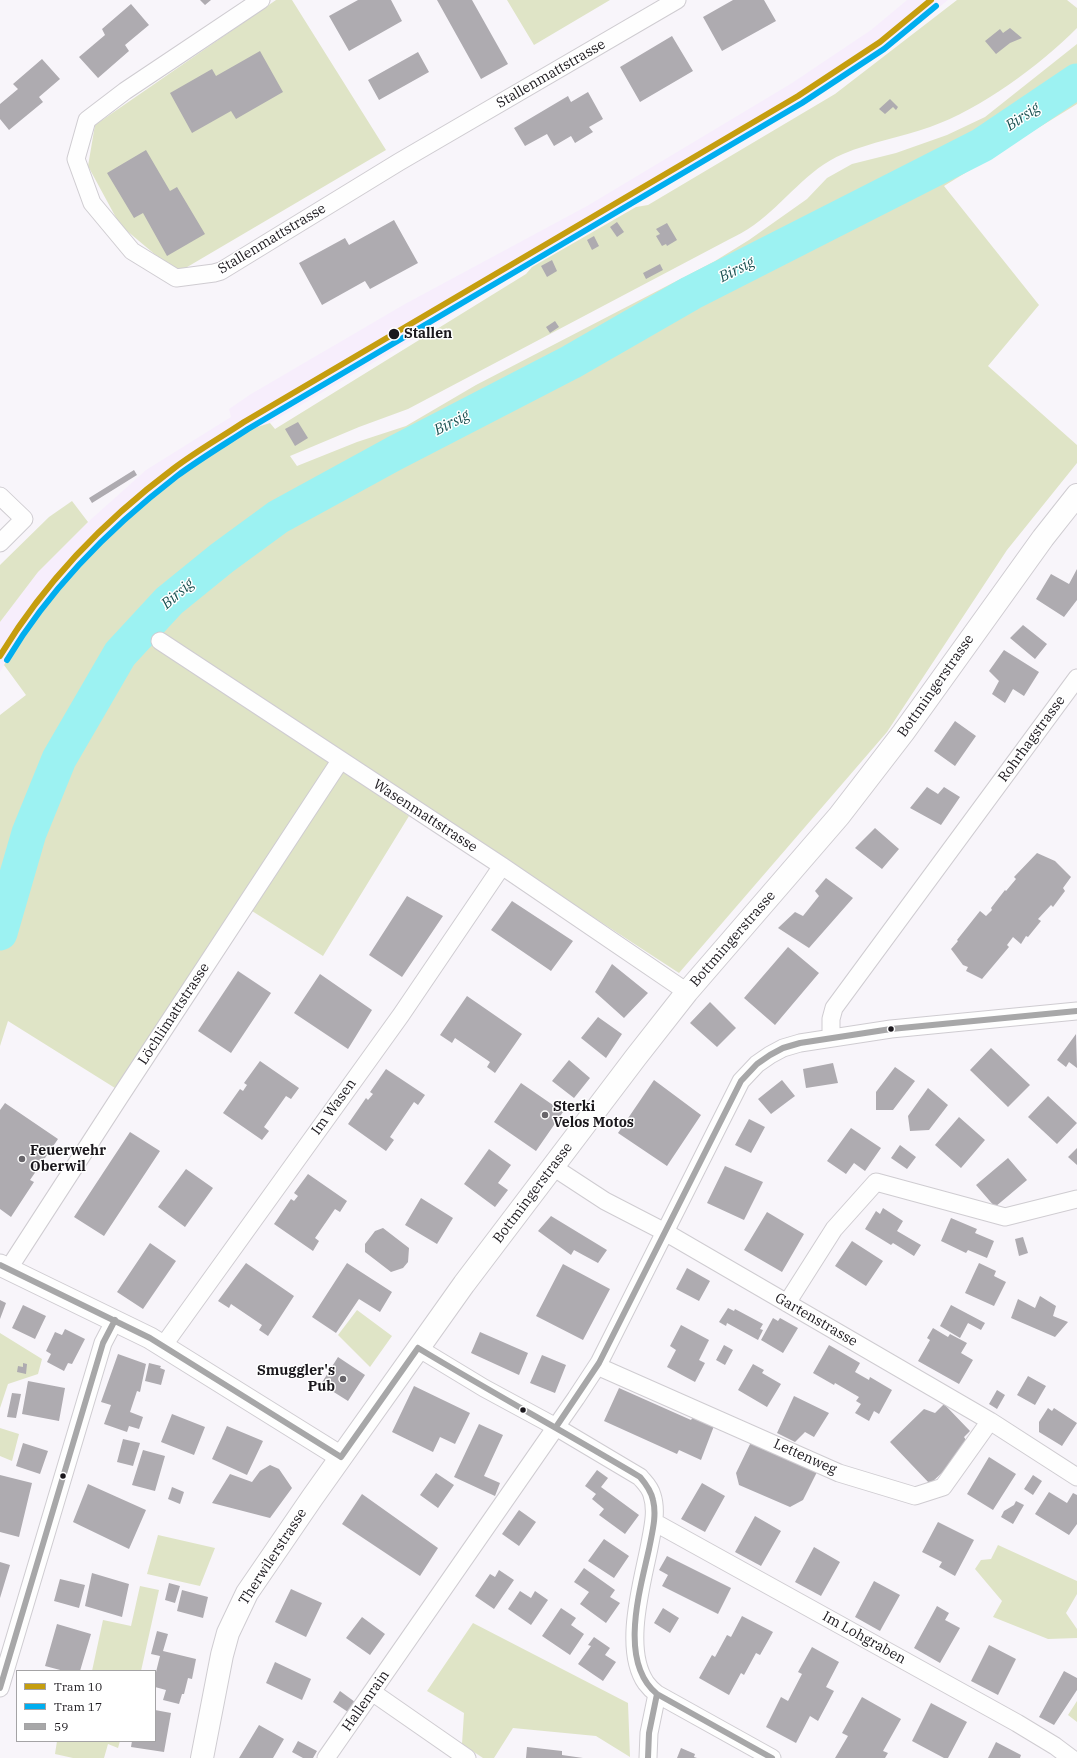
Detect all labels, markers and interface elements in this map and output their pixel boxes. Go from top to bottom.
street label: Stallenmattstrasse [494,36,608,112]
water label: Birsig [1002,99,1044,135]
street label: Stallenmattstrasse [215,200,329,278]
water label: Birsig [716,253,758,287]
place label: Stallen [404,326,452,342]
marker: Stallen [387,327,401,341]
water label: Birsig [431,406,473,440]
water label: Birsig [158,575,198,613]
street label: Bottmingerstrasse [894,631,978,741]
street label: Rohrhagstrasse [995,693,1069,785]
street label: Wasenmattstrasse [370,776,480,856]
street label: Bottmingerstrasse [687,888,779,990]
street label: Löchlimattstrasse [135,960,213,1068]
unlabelled marker [886,1024,896,1034]
street label: Im Wasen [308,1076,360,1138]
place label: Sterki Velos Motos [553,1099,634,1132]
marker: Sterki Velos Motos [540,1110,550,1120]
street label: Bottmingerstrasse [490,1139,576,1247]
place label: Feuerwehr Oberwil [30,1143,106,1176]
marker: Feuerwehr Oberwil [17,1154,27,1164]
street label: Gartenstrasse [772,1290,860,1350]
place label: Smuggler's Pub [257,1363,335,1396]
marker: Smuggler's Pub [338,1374,348,1384]
unlabelled marker [518,1405,528,1415]
street label: Lettenweg [771,1436,839,1478]
unlabelled marker [58,1471,68,1481]
street label: Therwilerstrasse [236,1506,310,1608]
street label: Im Lohgraben [819,1608,909,1668]
street label: Hallenrain [339,1667,393,1735]
legend [16,1670,156,1742]
text: Tram 10 [54,1679,102,1694]
text: Tram 17 [54,1699,102,1714]
text: 59 [54,1719,68,1734]

